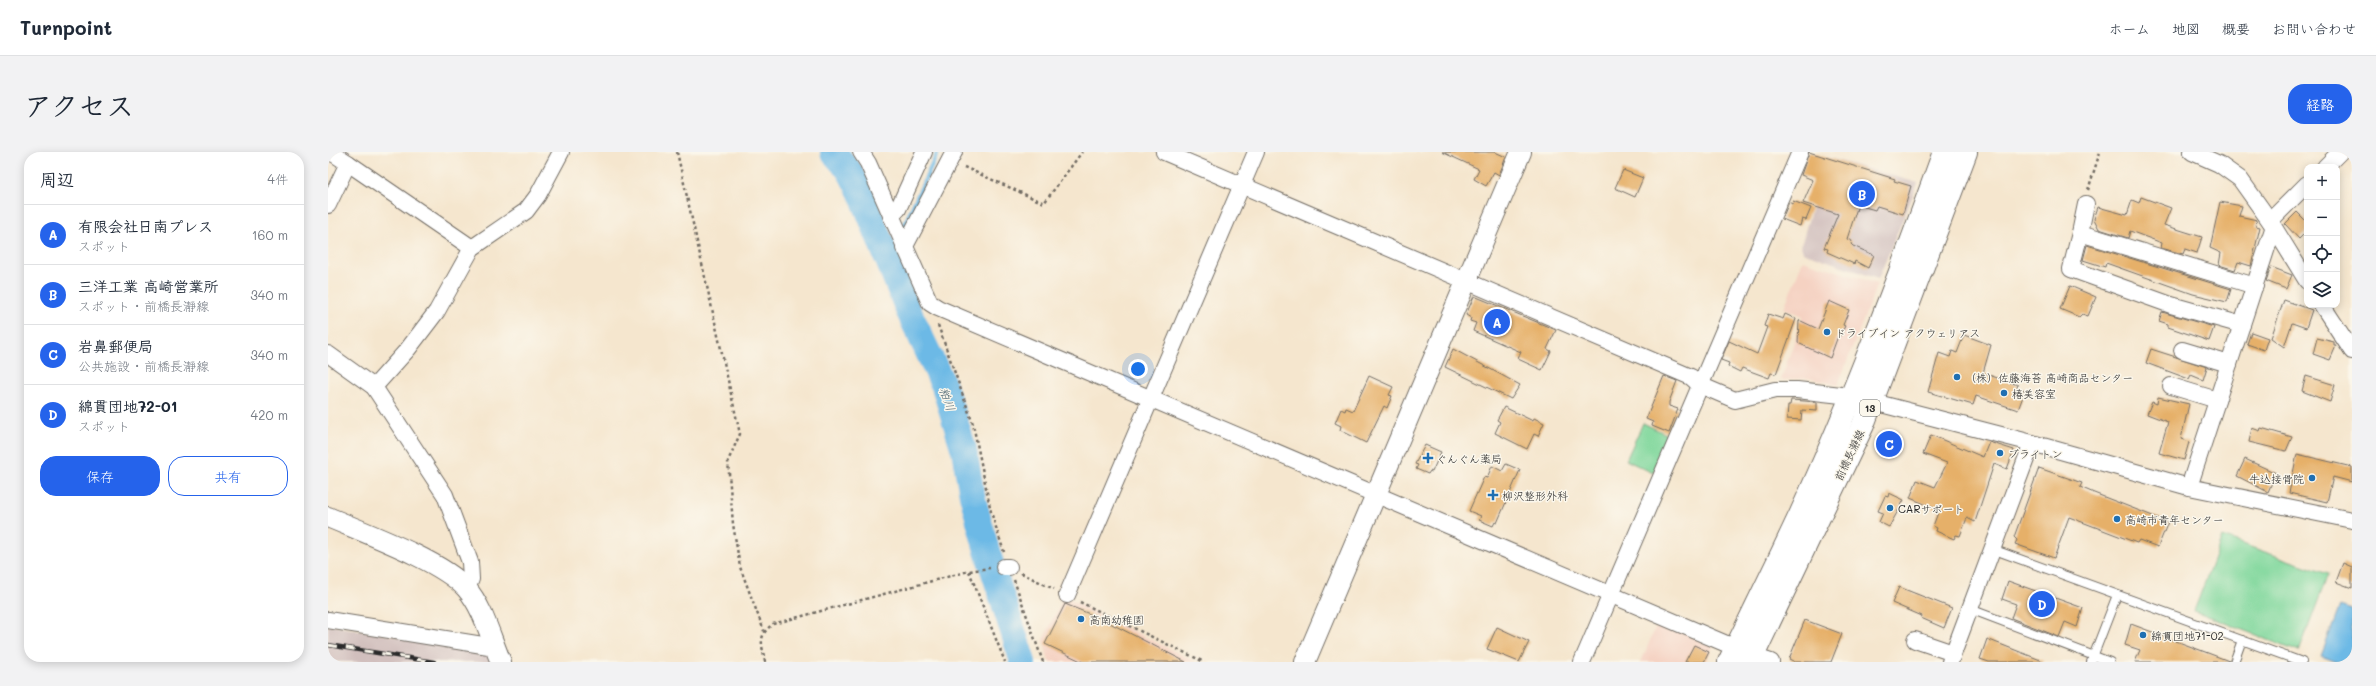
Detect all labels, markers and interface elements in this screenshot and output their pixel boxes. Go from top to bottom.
text: Turnpoint [20,15,112,40]
text: ホーム [2109,19,2150,38]
text: 地図 [2172,19,2200,38]
text: 概要 [2222,19,2250,38]
text: お問い合わせ [2272,19,2356,38]
button: 経路 [2288,84,2352,124]
text: アクセス [24,87,134,123]
map controls [2304,164,2340,308]
button: + [2304,164,2340,200]
text: 周辺 [40,168,74,190]
text: 4件 [267,170,288,187]
pin: B [1849,179,1875,209]
button: − [2304,200,2340,236]
text: 有限会社日南プレス [78,216,213,236]
text: A [48,226,58,243]
text: 160 m [252,226,288,243]
button: locate [2304,236,2340,272]
text: スポット [78,237,130,254]
button: layers [2304,272,2340,308]
text: 三洋工業 高崎営業所 [78,276,218,296]
text: B [49,286,57,303]
text: 340 m [250,286,288,303]
text: スポット · 前橋長瀞線 [78,297,209,314]
pin: A [1484,307,1510,337]
place label: ドライブイン アクウェリアス [1835,325,1980,340]
marker: ドライブイン アクウェリアス [1822,327,1832,337]
text: 岩鼻郵便局 [78,336,153,356]
text: C [48,346,58,363]
text: 340 m [250,346,288,363]
text: 公共施設 · 前橋長瀞線 [78,357,209,374]
your location [1128,359,1148,379]
place label: （株）佐藤海苔 高崎商品センター [1965,370,2133,385]
marker: （株）佐藤海苔 高崎商品センター [1952,372,1962,382]
water label: 粕川 [937,385,959,413]
place label: 椿美容室 [2012,386,2056,401]
marker: 椿美容室 [1999,388,2009,398]
text: 綿貫団地72-01 [78,396,177,416]
road number: 13 [1860,400,1880,416]
text: D [48,406,58,423]
text: 420 m [251,406,288,423]
text: スポット [78,417,130,434]
street label: 前橋長瀞線 [1831,427,1867,483]
pin: C [1876,429,1902,459]
place label: ブライトン [2008,446,2063,461]
marker: ブライトン [1995,448,2005,458]
place label: ぐんぐん薬局 [1436,451,1502,466]
marker: ぐんぐん薬局 [1423,453,1433,463]
button: 保存 [40,456,160,496]
button: 共有 [168,456,288,496]
place label: 牛込接骨院 [2249,471,2304,486]
marker: 牛込接骨院 [2307,473,2317,483]
place label: 柳沢整形外科 [1502,488,1568,503]
marker: 柳沢整形外科 [1487,489,1499,501]
place label: CARサポート [1898,501,1965,516]
marker: CARサポート [1885,503,1895,513]
place label: 高崎市青年センター [2125,512,2224,527]
marker: 高崎市青年センター [2112,514,2122,524]
pin: D [2029,589,2055,619]
place label: 高南幼稚園 [1089,612,1144,627]
marker: 高南幼稚園 [1076,614,1086,624]
place label: 綿貫団地71-02 [2151,628,2224,643]
marker: 綿貫団地71-02 [2138,630,2148,640]

